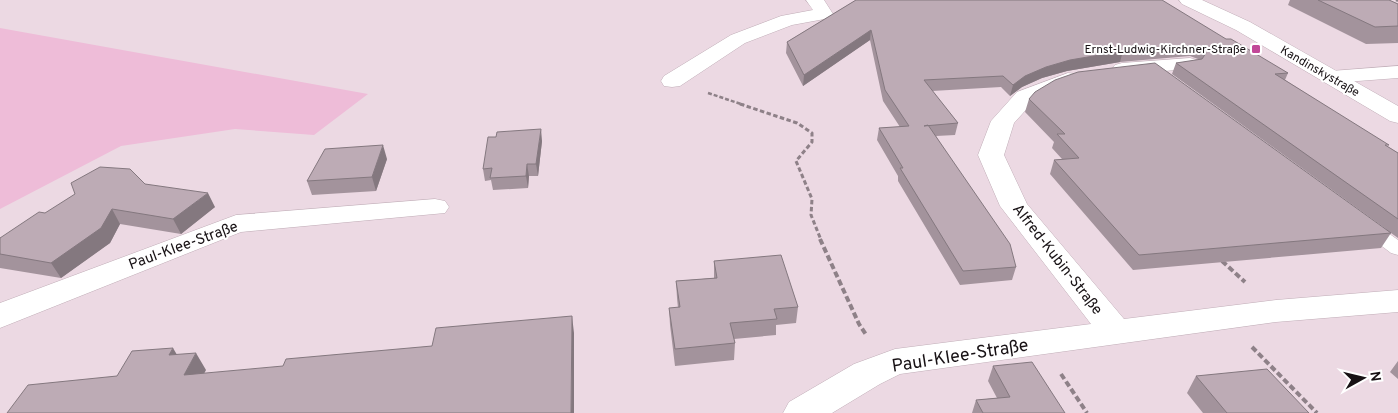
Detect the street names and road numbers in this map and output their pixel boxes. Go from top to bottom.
street label: Kandinskystraße [1277,43,1362,101]
street label: Alfred-Kubin-Straße [1008,201,1106,319]
street label: Paul-Klee-Straße [126,218,241,275]
street label: Paul-Klee-Straße [890,334,1030,379]

